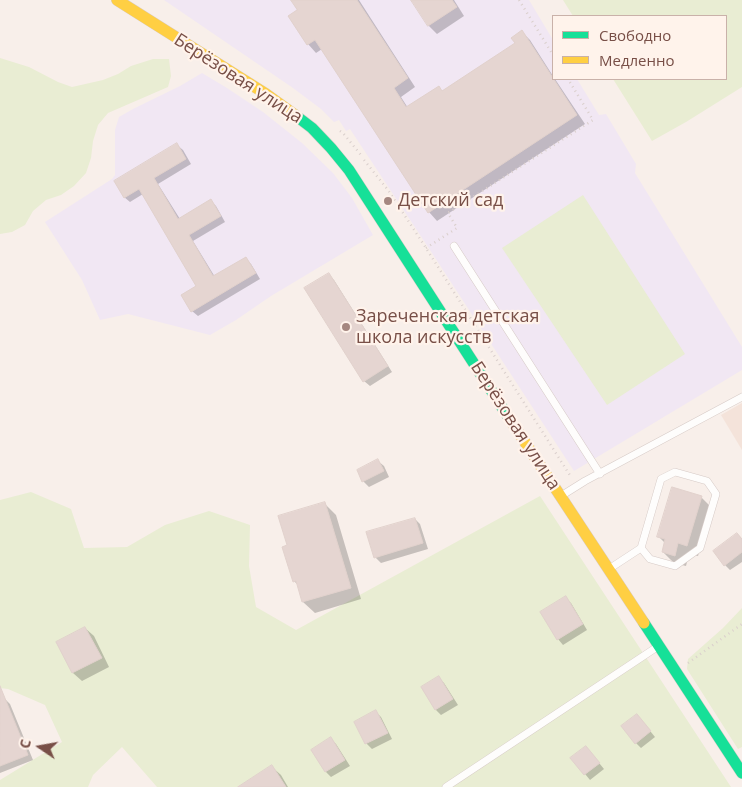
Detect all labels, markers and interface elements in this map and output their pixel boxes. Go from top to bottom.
legend [552,15,727,80]
text: Свободно [599,25,671,45]
street label: Берёзовая улица [170,29,306,129]
text: Медленно [599,50,675,70]
place label: Детский сад [398,190,503,212]
marker: Детский сад [382,195,394,207]
place label: Зареченская детская школа искусств [356,306,539,348]
marker: Зареченская детская школа искусств [340,321,352,333]
street label: Берёзовая улица [465,358,565,494]
north arrow [15,722,65,772]
text: С [15,737,35,750]

